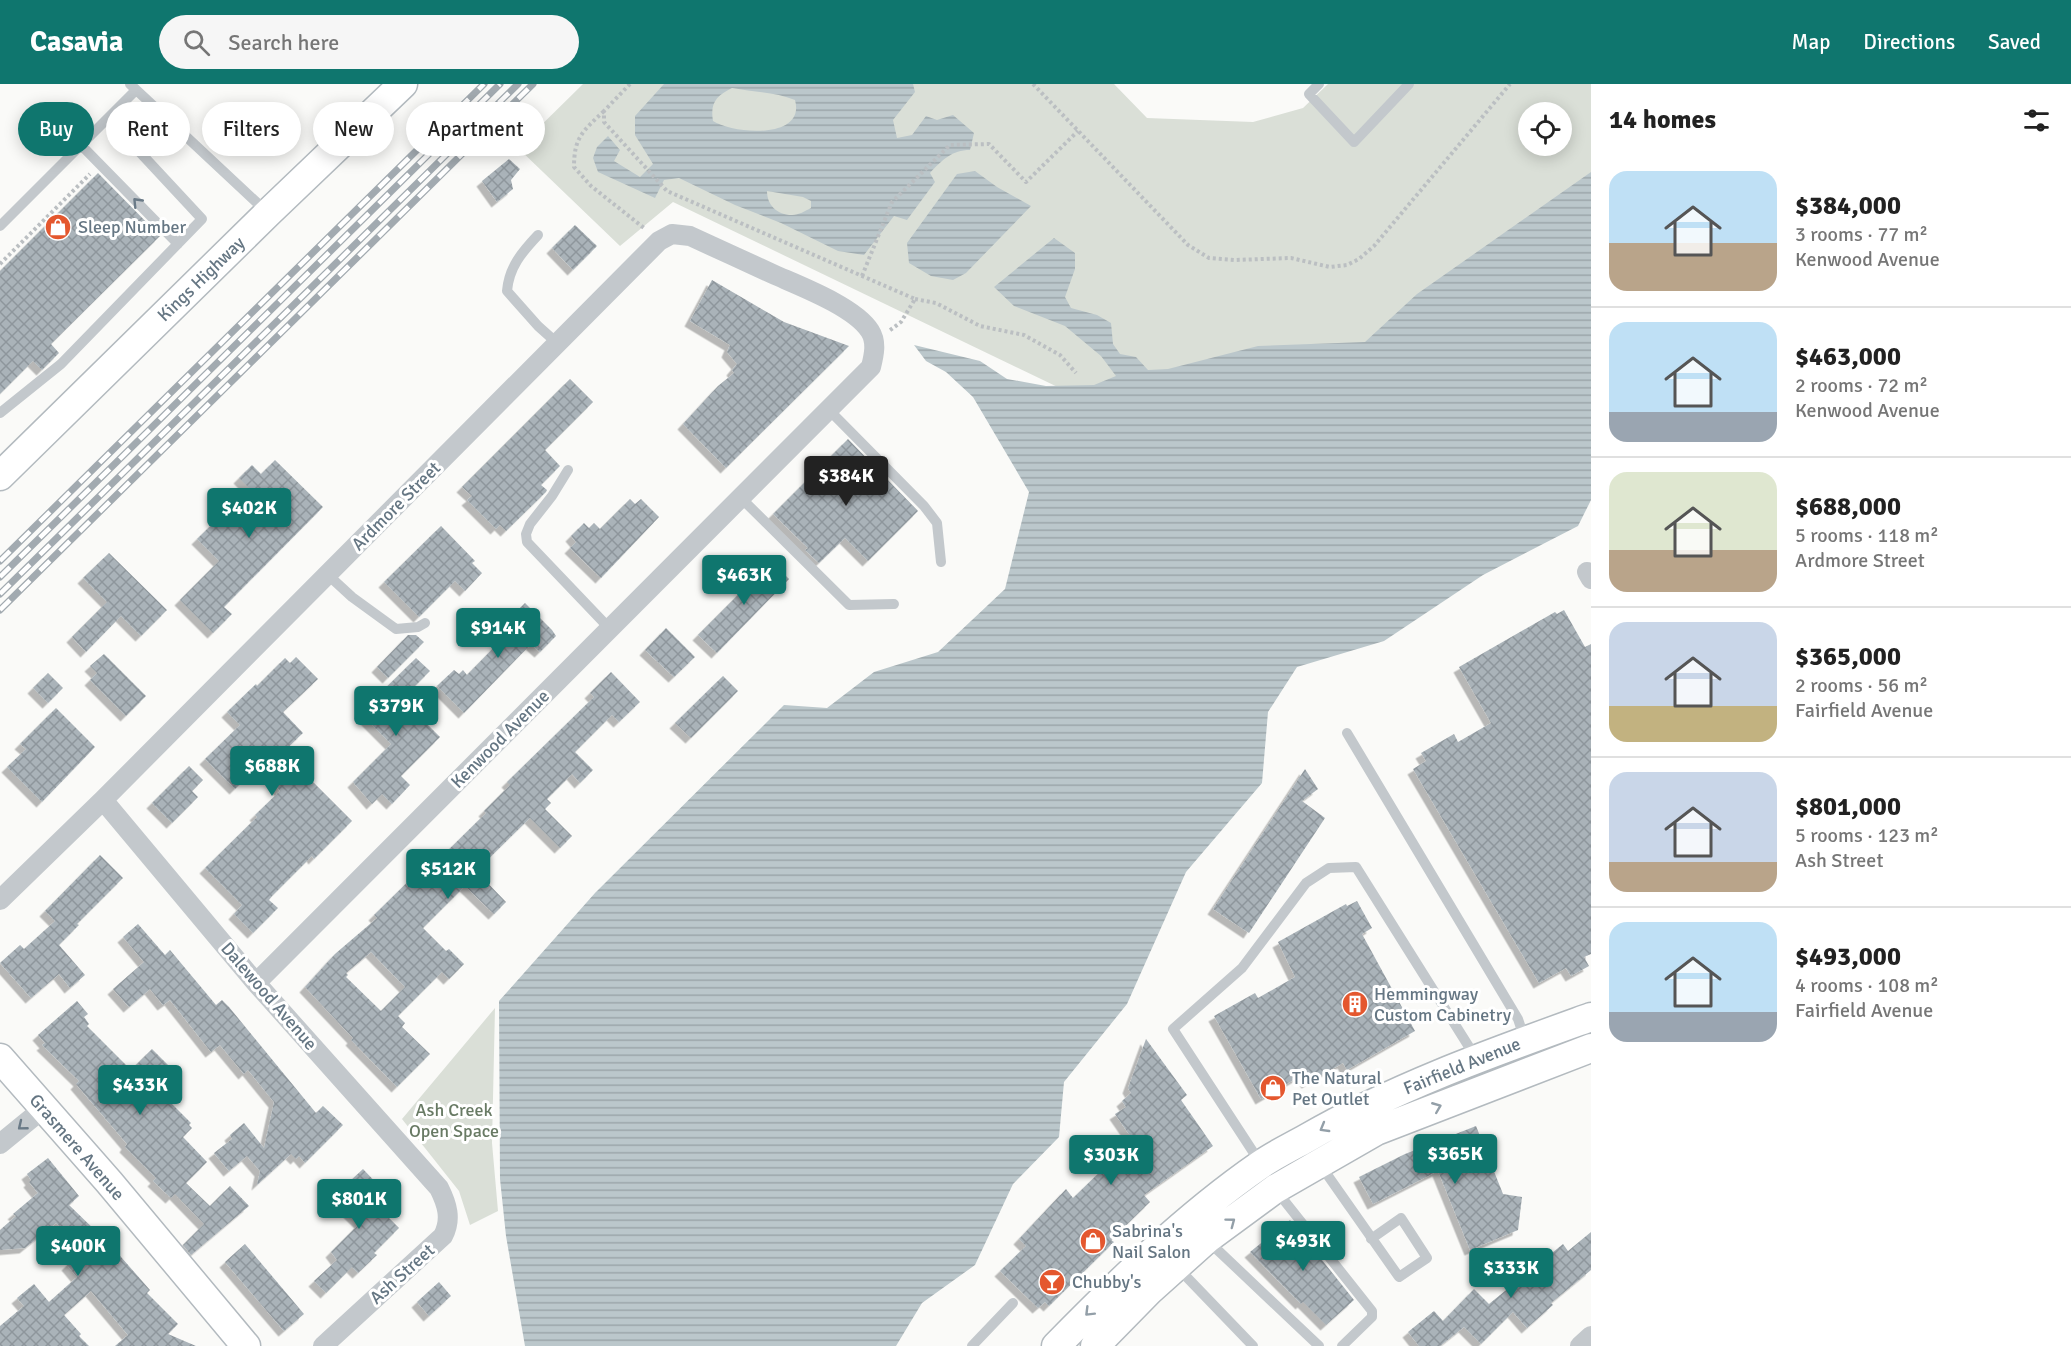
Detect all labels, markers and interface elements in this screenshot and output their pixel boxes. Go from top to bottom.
search box [159,15,579,69]
text: Casavia [30,25,123,59]
icon: search [180,26,213,59]
text: Search here [228,29,339,56]
text: Map [1792,29,1830,55]
text: Directions [1863,29,1955,55]
text: Saved [1988,29,2041,55]
chip: Buy [18,102,94,156]
chip: Rent [106,102,190,156]
chip: Filters [202,102,301,156]
chip: New [313,102,394,156]
chip: Apartment [406,102,545,156]
map controls [1518,102,1572,156]
button: locate [1518,102,1572,156]
text: 14 homes [1609,104,1716,136]
icon: filters [2020,104,2053,137]
text: $384,000 [1795,190,1901,222]
icon: home [1657,195,1729,267]
one-way arrow [133,198,144,209]
shop icon: Sleep Number [43,212,73,242]
place label: Sleep Number [78,216,187,238]
text: 3 rooms · 77 m² [1795,222,1928,247]
street label: Kings Highway [153,231,250,326]
text: Kenwood Avenue [1795,247,1940,272]
text: $463,000 [1795,341,1901,373]
icon: home [1657,346,1729,418]
text: 2 rooms · 72 m² [1795,373,1928,398]
text: Kenwood Avenue [1795,398,1940,423]
pin: $384K [804,456,888,507]
street label: Ardmore Street [347,457,445,555]
text: $384K [818,463,874,488]
pin: $402K [207,488,291,539]
text: $688,000 [1795,491,1901,523]
text: $402K [221,495,277,520]
icon: home [1657,496,1729,568]
text: 5 rooms · 118 m² [1795,523,1939,548]
text: Ardmore Street [1795,548,1925,573]
pin: $463K [702,555,786,606]
text: $463K [716,562,772,587]
pin: $914K [456,608,540,659]
text: $914K [470,615,526,640]
text: $365,000 [1795,641,1901,673]
icon: home [1657,646,1729,718]
text: 2 rooms · 56 m² [1795,673,1928,698]
street label: Kenwood Avenue [446,685,554,793]
pin: $379K [354,686,438,737]
text: $379K [368,693,424,718]
text: Fairfield Avenue [1795,698,1933,723]
pin: $688K [230,746,314,797]
text: $688K [244,753,300,778]
text: $801,000 [1795,791,1901,823]
icon: home [1657,796,1729,868]
text: 5 rooms · 123 m² [1795,823,1939,848]
text: Ash Street [1795,848,1883,873]
pin: $512K [406,849,490,900]
text: $512K [420,856,476,881]
street label: Dalewood Avenue [216,938,322,1054]
text: $493,000 [1795,941,1901,973]
icon: home [1657,946,1729,1018]
text: 4 rooms · 108 m² [1795,973,1939,998]
place label: Hemmingway Custom Cabinetry [1374,983,1512,1026]
building icon: Hemmingway Custom Cabinetry [1340,989,1370,1019]
text: Fairfield Avenue [1795,998,1933,1023]
street label: Fairfield Avenue [1400,1032,1524,1100]
pin: $433K [98,1065,182,1116]
place label: The Natural Pet Outlet [1292,1067,1382,1110]
text: $433K [112,1072,168,1097]
shop icon: The Natural Pet Outlet [1258,1073,1288,1103]
street label: Grasmere Avenue [25,1089,129,1205]
park label: Ash Creek Open Space [409,1099,499,1142]
one-way arrow [1431,1101,1442,1114]
one-way arrow [18,1119,29,1130]
one-way arrow [1320,1121,1330,1132]
pin: $365K [1413,1134,1497,1185]
pin: $303K [1069,1135,1153,1186]
text: $365K [1427,1141,1483,1166]
text: $303K [1083,1142,1139,1167]
pin: $801K [317,1179,401,1230]
text: $801K [331,1186,387,1211]
one-way arrow [1224,1218,1235,1229]
place label: Sabrina's Nail Salon [1112,1220,1191,1263]
pin: $493K [1261,1221,1345,1272]
pin: $400K [36,1226,120,1277]
shop icon: Sabrina's Nail Salon [1078,1226,1108,1256]
text: $493K [1275,1228,1331,1253]
text: $400K [50,1233,106,1258]
street label: Ash Street [365,1239,439,1309]
pin: $333K [1469,1248,1553,1299]
text: $333K [1483,1255,1539,1280]
bar icon: Chubby's [1037,1267,1067,1297]
place label: Chubby's [1072,1271,1142,1293]
one-way arrow [1086,1305,1097,1316]

